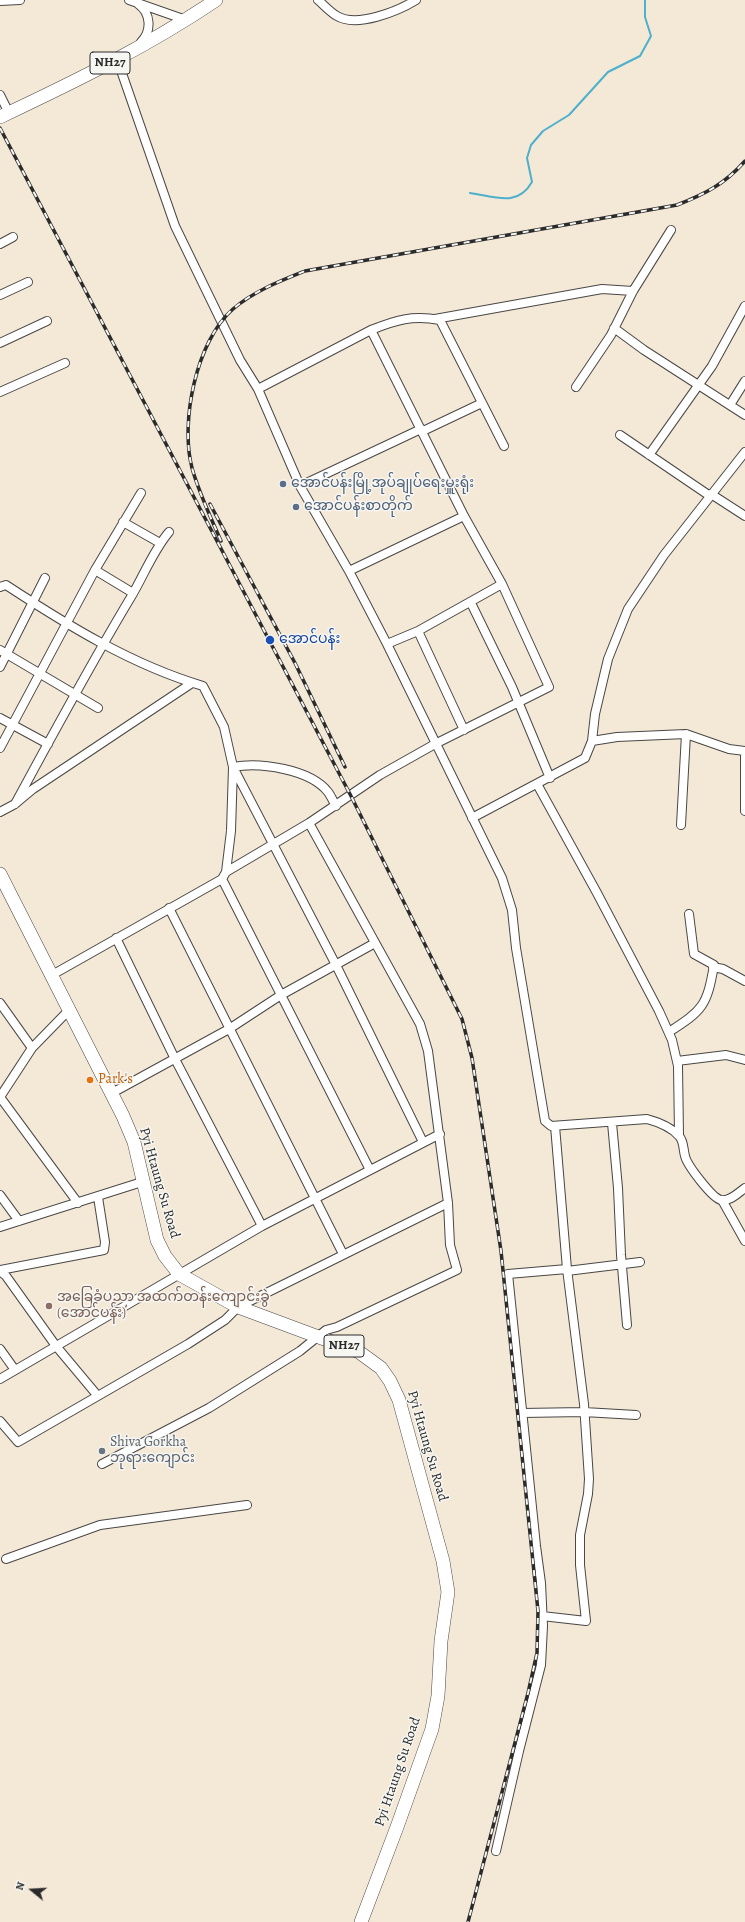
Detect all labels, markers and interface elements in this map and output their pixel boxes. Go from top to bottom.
road number: NH27 [90,52,130,74]
place label: အောင်ပန်းမြို့အုပ်ချုပ်ရေးမှူးရုံး [291,476,474,492]
marker: အောင်ပန်းမြို့အုပ်ချုပ်ရေးမှူးရုံး [278,479,288,489]
place label: အောင်ပန်းစာတိုက် [304,499,413,515]
marker: အောင်ပန်းစာတိုက် [291,502,301,512]
place label: အောင်ပန်း [279,632,340,648]
marker: အောင်ပန်း [264,634,276,646]
place label: Park's [98,1072,133,1088]
marker: Park's [85,1075,95,1085]
street label: Pyi Htaung Su Road [135,1126,183,1240]
place label: အခြေခံပညာ အထက်တန်းကျောင်းခွဲ (အောင်ပန်း) [57,1290,270,1322]
marker: အခြေခံပညာ အထက်တန်းကျောင်းခွဲ (အောင်ပန်း) [44,1301,54,1311]
road number: NH27 [324,1335,364,1357]
street label: Pyi Htaung Su Road [403,1389,451,1503]
place label: Shiva Gorkha ဘုရားကျောင်း [110,1435,195,1468]
marker: Shiva Gorkha ဘုရားကျောင်း [97,1446,107,1456]
street label: Pyi Htaung Su Road [371,1715,425,1829]
north arrow [12,1870,52,1910]
text: N [12,1880,28,1892]

